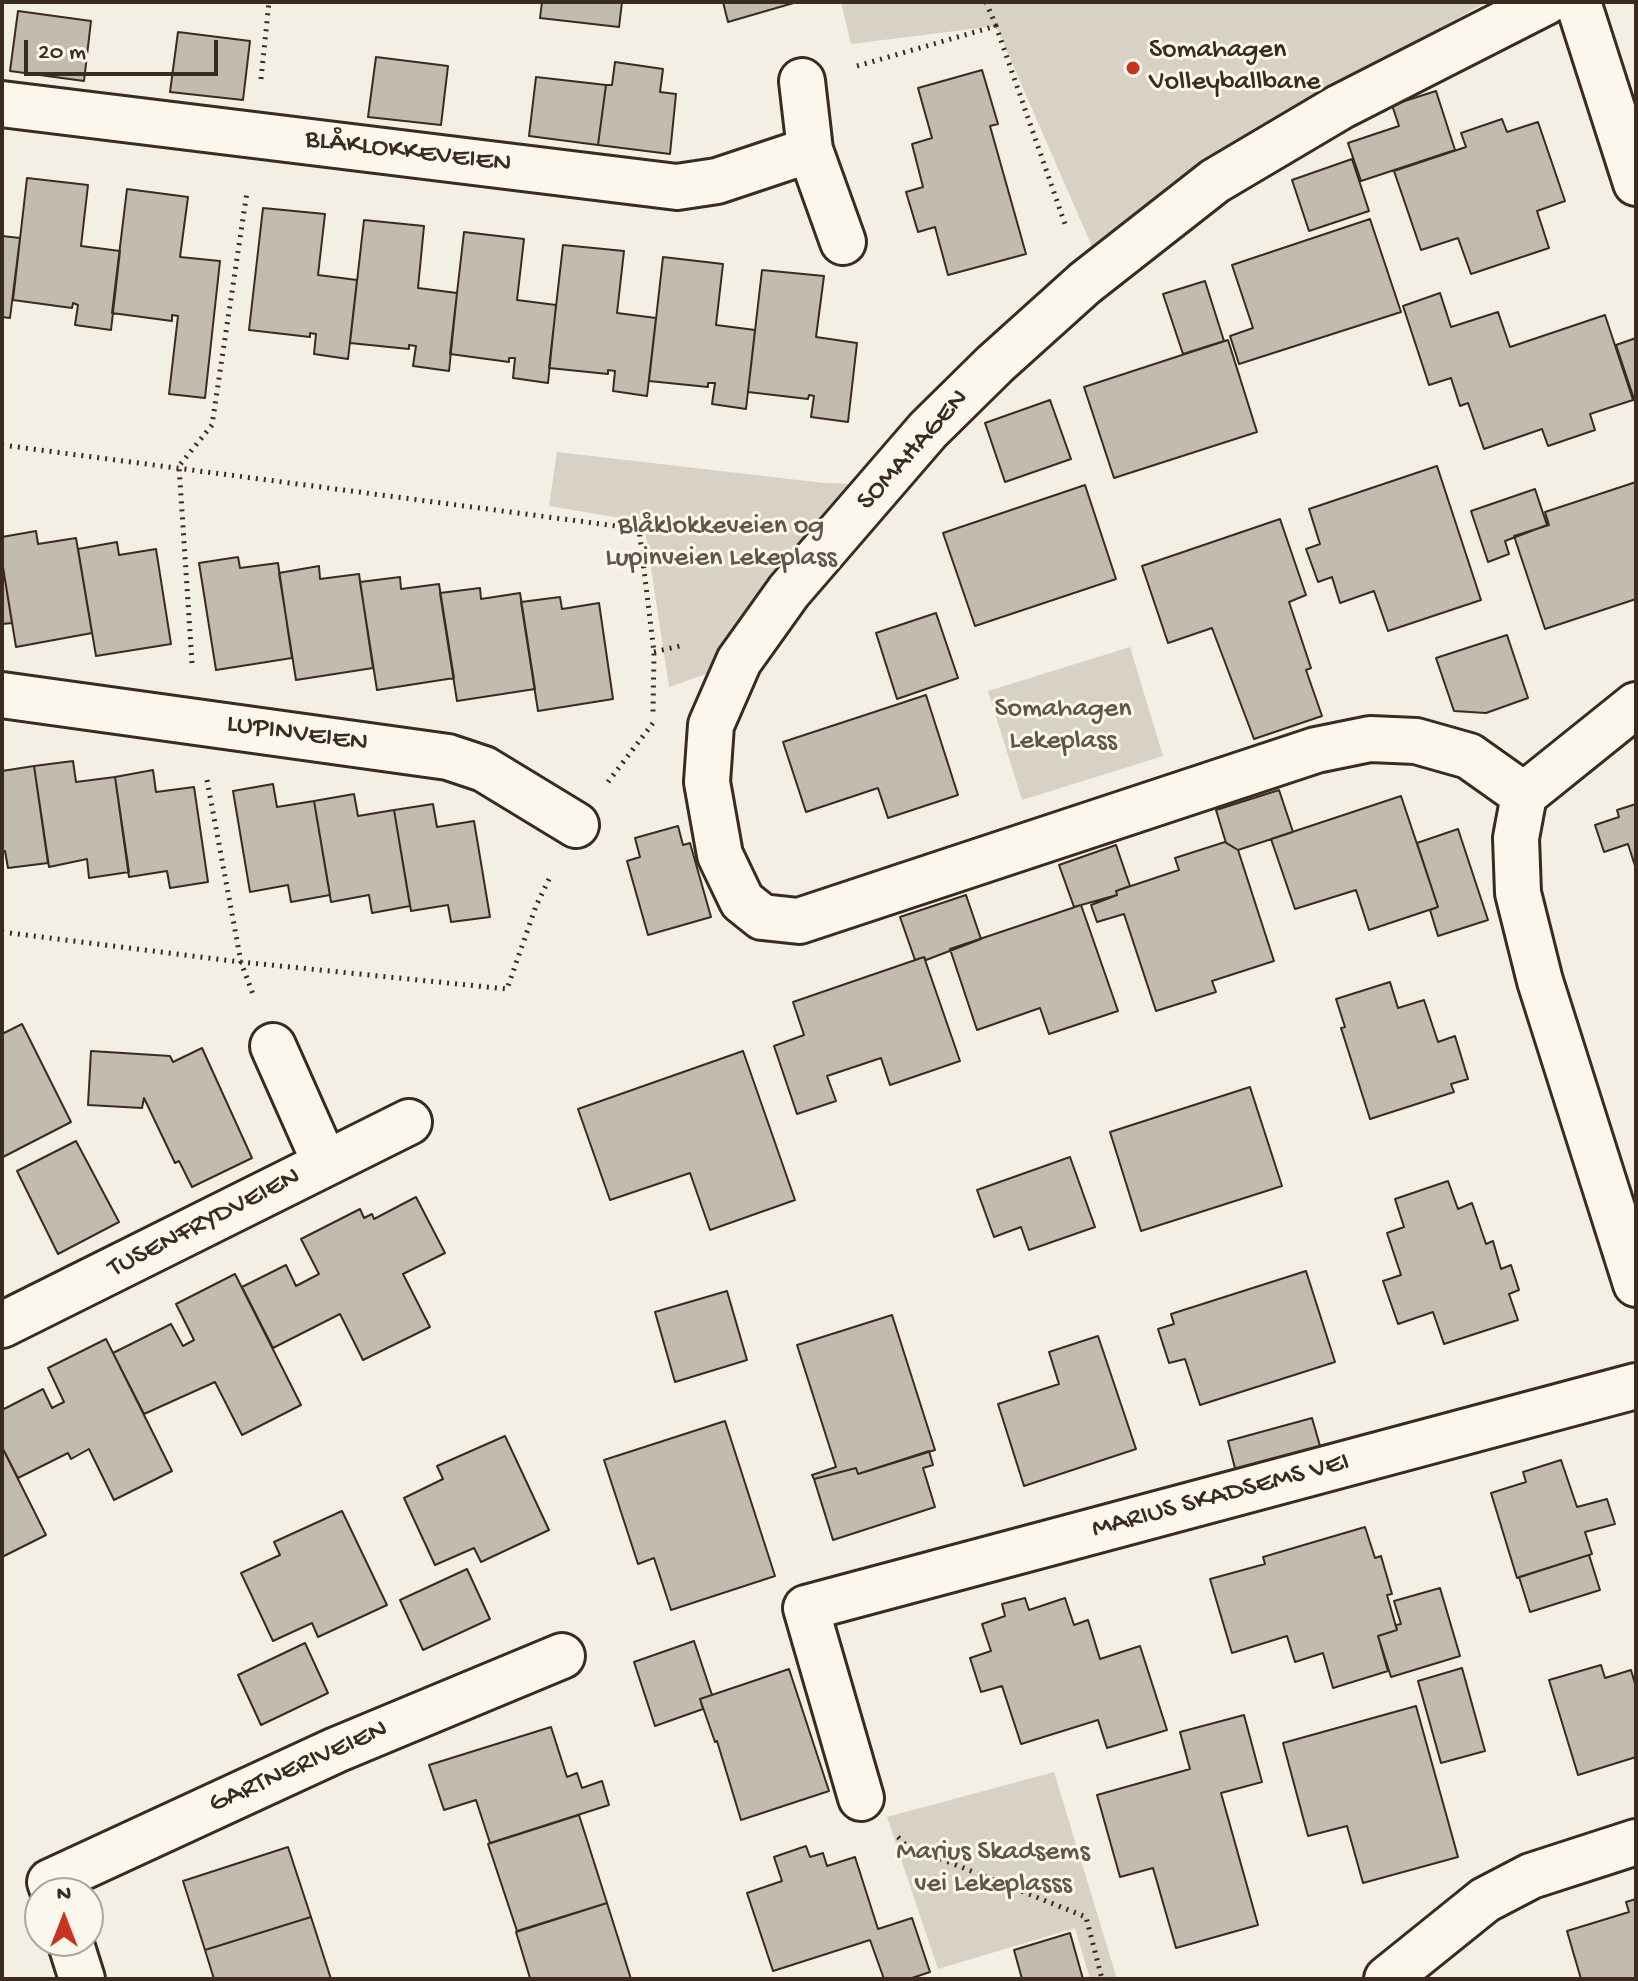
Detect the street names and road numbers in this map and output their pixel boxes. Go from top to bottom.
street label: BLÅKLOKKEVEIEN [303,124,513,182]
street label: SOMAHAGEN [851,383,977,519]
street label: LUPINVEIEN [224,708,370,762]
street label: TUSENFRYDVEIEN [103,1161,307,1287]
street label: MARIUS SKADSEMS VEI [1088,1446,1354,1548]
street label: GARTNERIVEIEN [204,1714,394,1822]

